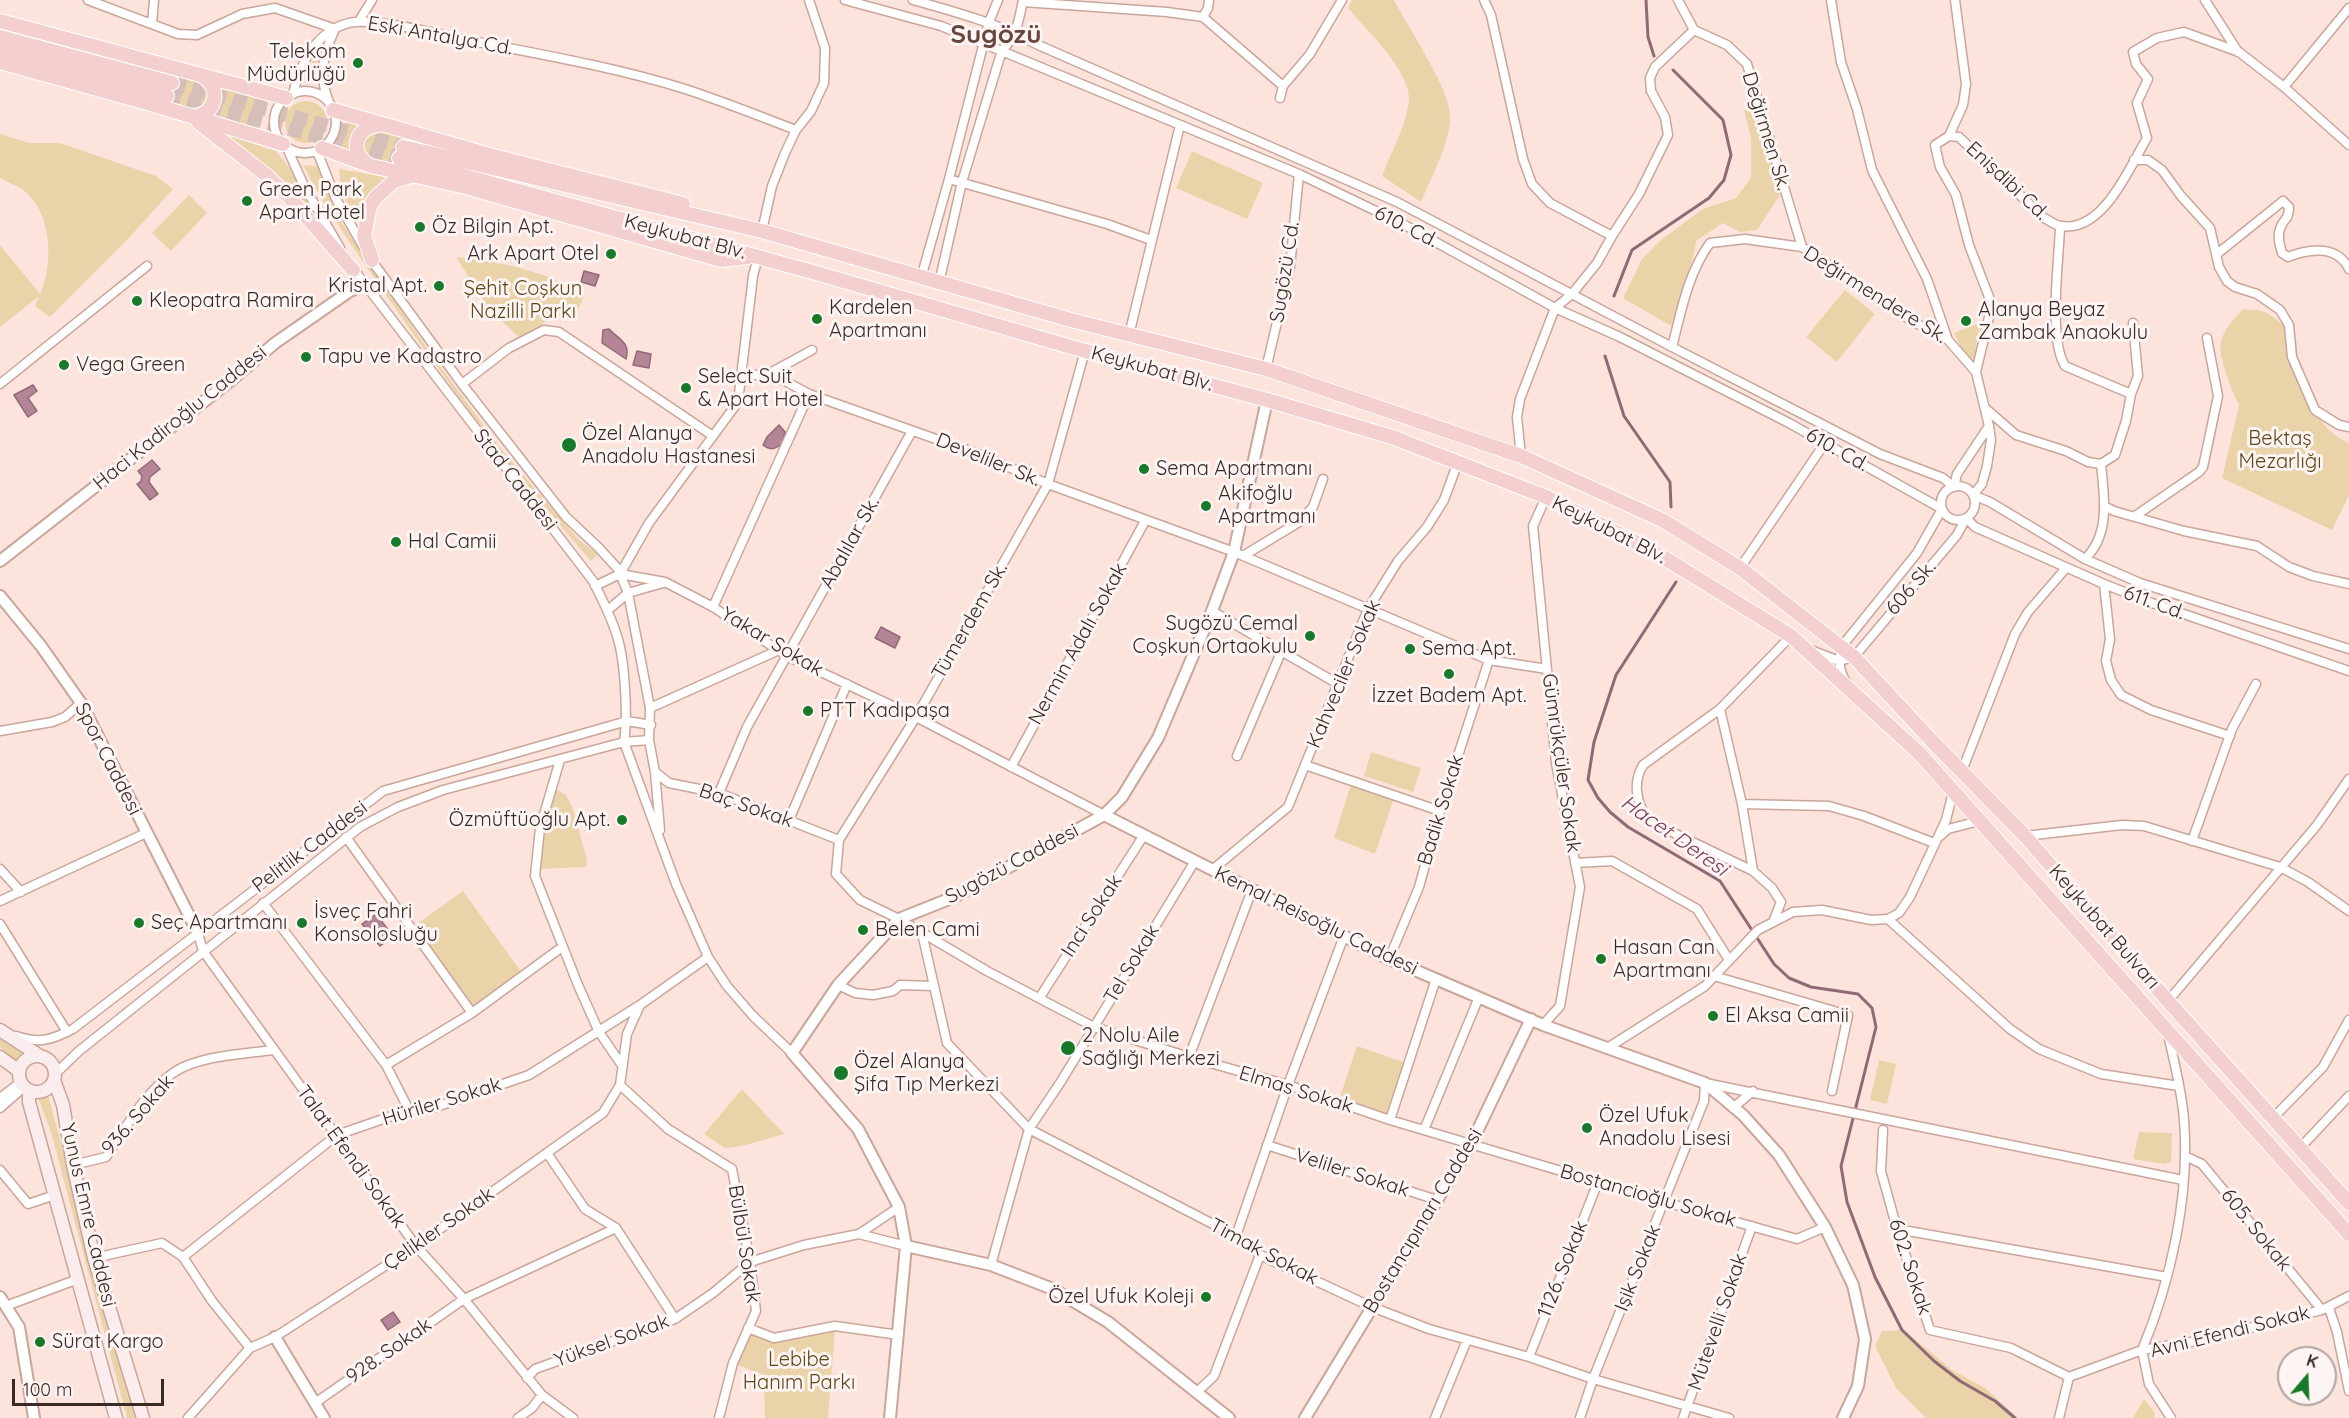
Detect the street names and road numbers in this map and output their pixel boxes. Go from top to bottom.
street label: Eski Antalya Cd. [366,11,514,61]
street label: Değirmen Sk. [1737,69,1795,193]
street label: Enişdibi Cd. [1961,137,2053,225]
street label: 610. Cd. [1370,201,1442,253]
street label: Keykubat Blv. [621,209,749,265]
street label: Sugözü Cd. [1265,220,1305,324]
street label: Değirmendere Sk. [1799,241,1951,349]
street label: Haci Kadiroğlu Caddesi [88,341,272,495]
street label: Keykubat Blv. [1088,341,1216,397]
street label: 610. Cd. [1802,423,1872,477]
street label: Stad Caddesi [468,425,562,535]
street label: Develiler Sk. [932,428,1044,492]
street label: Keykubat Blv. [1548,491,1670,569]
street label: Abalılar Sk. [815,493,885,593]
street label: 606 Sk. [1881,556,1941,620]
street label: Tümerdem Sk. [927,558,1013,684]
street label: Nermin Adalı Sokak [1024,559,1132,729]
street label: 611. Cd. [2120,581,2188,625]
street label: Kahveciler Sokak [1302,596,1386,752]
street label: Yakar Sokak [716,602,828,682]
street label: Gümrükçüler Sokak [1537,672,1585,854]
street label: Spor Caddesi [69,699,147,819]
street label: Badik Sokak [1413,752,1469,868]
street label: Baç Sokak [696,779,796,833]
street label: Pelitlik Caddesi [248,796,372,898]
street label: Sugözü Caddesi [941,819,1083,909]
street label: Keykubat Bulvarı [2043,860,2165,994]
street label: Kemal Reisoğlu Caddesi [1210,861,1422,981]
street label: Inci Sokak [1056,870,1128,962]
street label: Tel Sokak [1099,920,1165,1008]
street label: Elmas Sokak [1236,1061,1356,1119]
street label: 936. Sokak [97,1070,179,1160]
street label: Hüriler Sokak [379,1072,505,1132]
street label: Talat Efendi Sokak [291,1081,411,1233]
street label: Yunus Emre Caddesi [55,1121,121,1309]
street label: Bostancıpınarı Caddesi [1358,1124,1488,1318]
street label: Veliler Sokak [1292,1143,1412,1203]
street label: Bostancioğlu Sokak [1557,1159,1739,1233]
street label: Çelikler Sokak [379,1182,499,1276]
street label: Bülbül Sokak [723,1183,765,1305]
street label: 605. Sokak [2216,1184,2296,1276]
street label: Timak Sokak [1206,1213,1322,1291]
street label: 602. Sokak [1883,1216,1937,1318]
street label: 1126. Sokak [1533,1217,1593,1321]
street label: Işik Sokak [1610,1221,1666,1315]
street label: Mütevelli Sokak [1683,1250,1753,1394]
street label: Avni Efendi Sokak [2148,1301,2312,1363]
street label: Yüksel Sokak [551,1309,673,1373]
street label: 928. Sokak [342,1313,436,1389]

